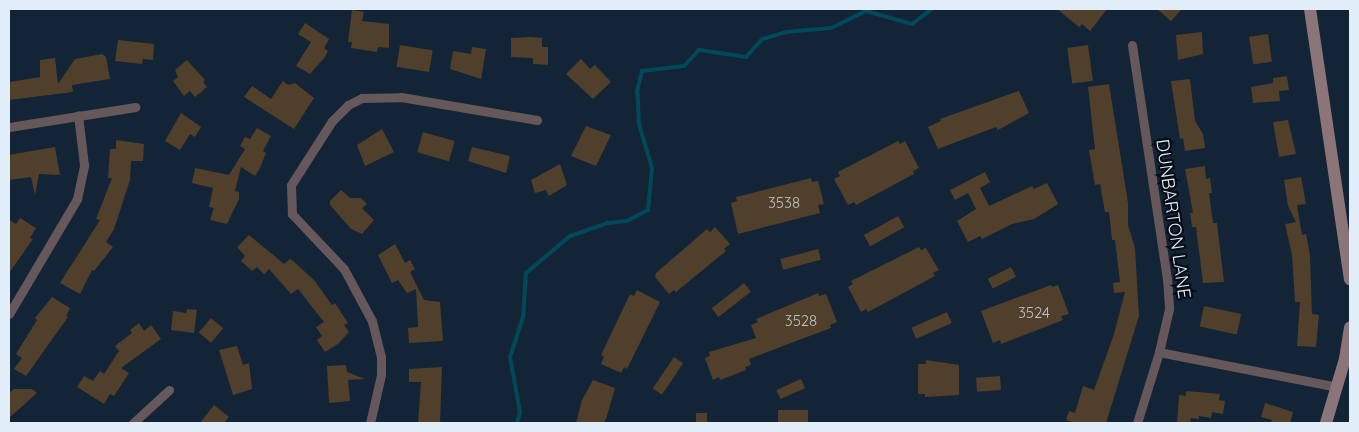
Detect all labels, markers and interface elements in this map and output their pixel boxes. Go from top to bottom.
street label: DUNBARTON LANE [1151,138,1195,300]
house number: 3538 [768,194,800,212]
house number: 3524 [1018,304,1050,322]
house number: 3528 [785,312,817,330]

